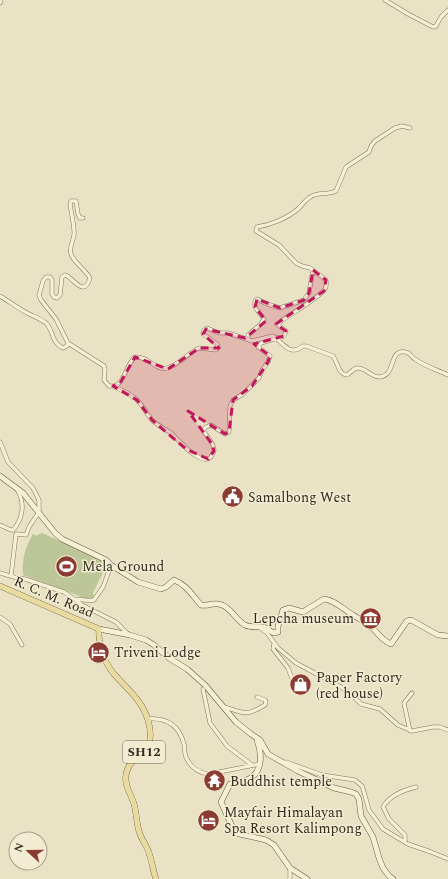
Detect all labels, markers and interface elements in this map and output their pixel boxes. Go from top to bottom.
public building icon: Samalbong West [220,484,246,510]
place label: Samalbong West [248,487,351,508]
sports icon: Mela Ground [53,553,79,579]
place label: Mela Ground [82,556,165,577]
street label: R. C. M. Road [11,571,98,623]
museum icon: Lepcha museum [357,605,383,631]
place label: Lepcha museum [253,608,354,629]
hotel icon: Triveni Lodge [85,639,111,665]
place label: Triveni Lodge [114,642,201,663]
place label: Paper Factory (red house) [316,667,403,704]
shop icon: Paper Factory (red house) [287,672,313,698]
road number: SH12 [123,741,165,763]
temple icon: Buddhist temple [202,768,228,794]
place label: Buddhist temple [230,771,332,792]
place label: Mayfair Himalayan Spa Resort Kalimpong [224,802,362,839]
hotel icon: Mayfair Himalayan Spa Resort Kalimpong [195,807,221,833]
north arrow [8,831,48,871]
text: N [10,840,29,855]

